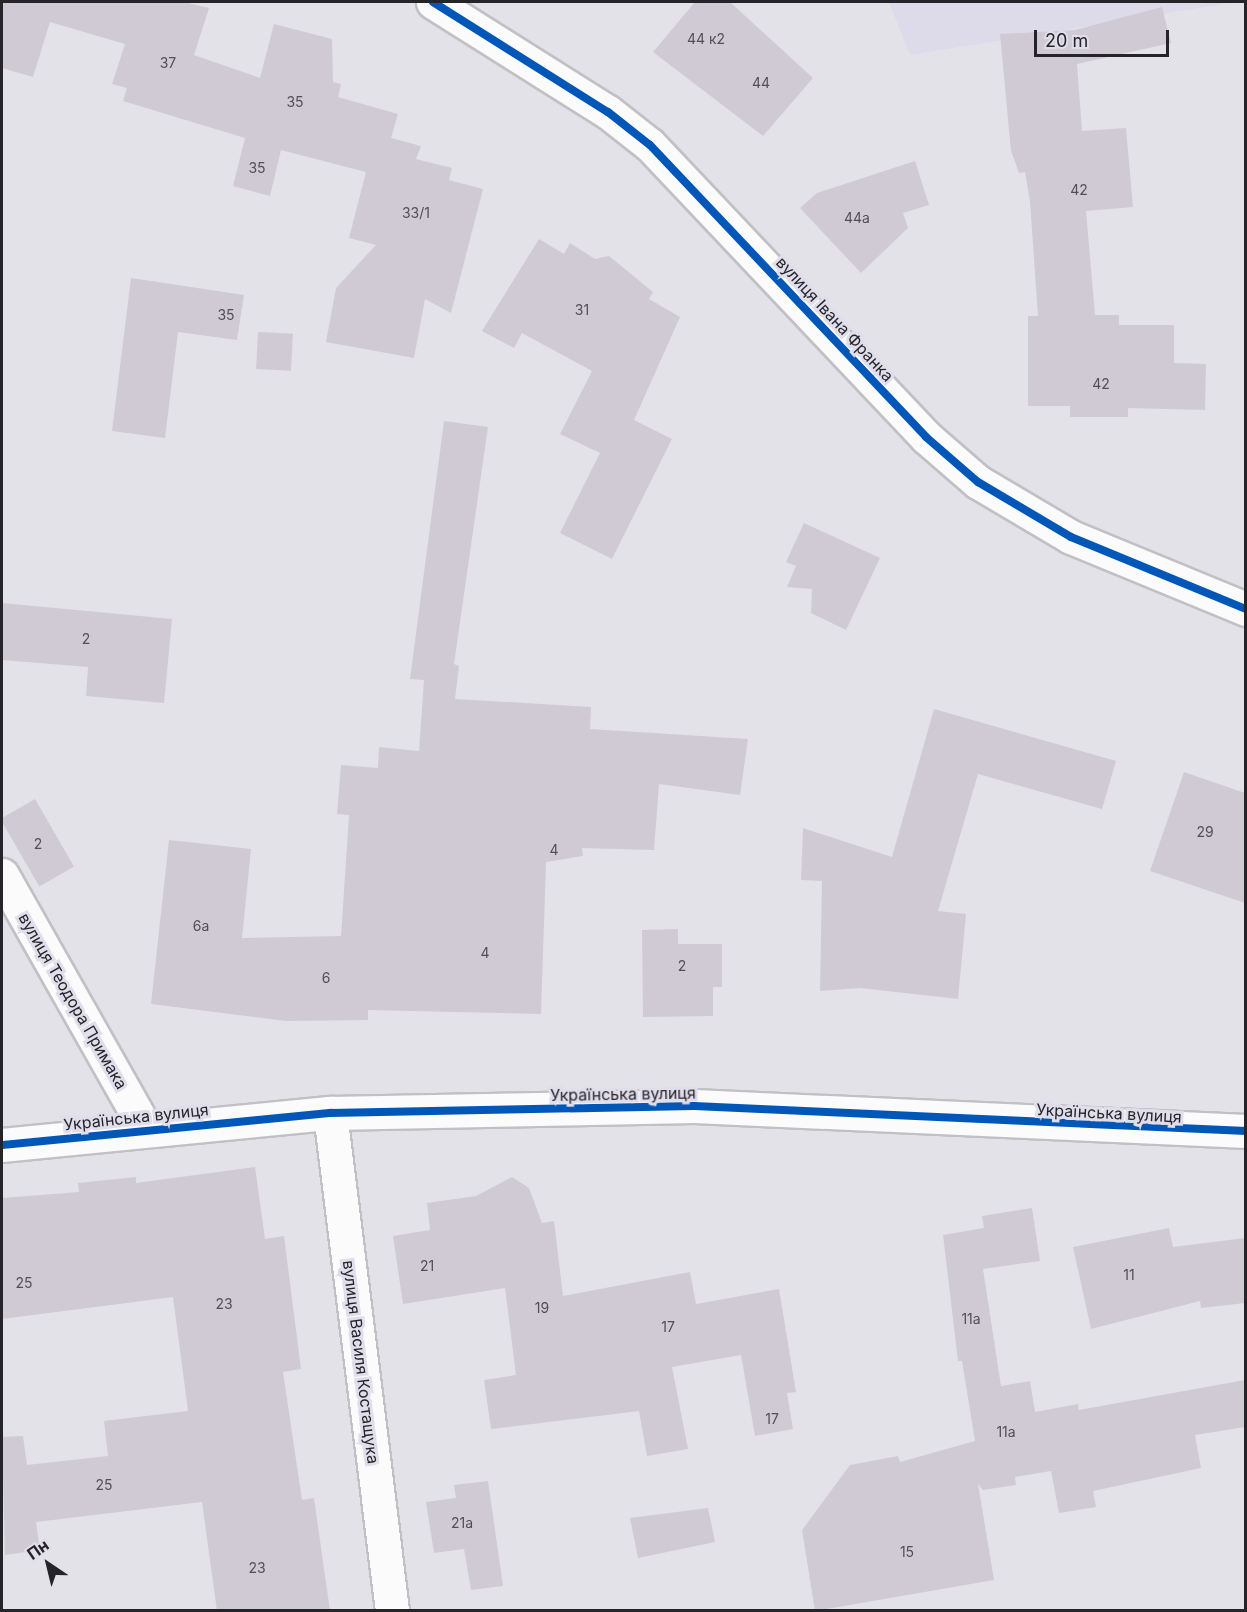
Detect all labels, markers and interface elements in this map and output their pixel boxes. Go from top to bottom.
scale bar [1037,18,1172,56]
text: 20 m [1045,30,1088,51]
house number: 44 к2 [687,31,725,47]
house number: 37 [160,55,176,71]
house number: 44 [752,75,770,91]
house number: 35 [286,94,304,110]
house number: 35 [248,160,266,176]
house number: 42 [1070,182,1088,198]
house number: 33/1 [402,205,430,221]
house number: 44а [844,210,870,226]
street label: вулиця Івана Франка [772,253,898,385]
house number: 31 [575,302,589,318]
house number: 35 [217,307,235,323]
house number: 42 [1092,376,1110,392]
house number: 2 [82,631,90,647]
house number: 29 [1196,824,1214,840]
house number: 2 [34,836,42,852]
house number: 4 [549,842,559,858]
street label: вулиця Теодора Примака [15,910,131,1092]
house number: 6а [193,918,209,934]
house number: 4 [480,945,490,961]
house number: 2 [678,958,686,974]
house number: 6 [322,970,330,986]
street label: Українська вулиця [550,1083,696,1105]
street label: Українська вулиця [63,1100,209,1134]
street label: Українська вулиця [1036,1100,1182,1126]
house number: 21 [420,1258,434,1274]
street label: вулиця Василя Костащука [339,1259,383,1465]
house number: 11 [1123,1267,1135,1283]
house number: 25 [15,1275,33,1291]
house number: 23 [215,1296,233,1312]
house number: 19 [535,1300,549,1316]
house number: 11а [961,1311,981,1327]
house number: 17 [661,1319,675,1335]
house number: 17 [765,1411,779,1427]
house number: 11а [996,1424,1016,1440]
house number: 25 [95,1477,113,1493]
house number: 21а [451,1515,473,1531]
north arrow [18,1534,78,1594]
text: Пн [23,1535,52,1564]
house number: 15 [900,1544,914,1560]
house number: 23 [248,1560,266,1576]

